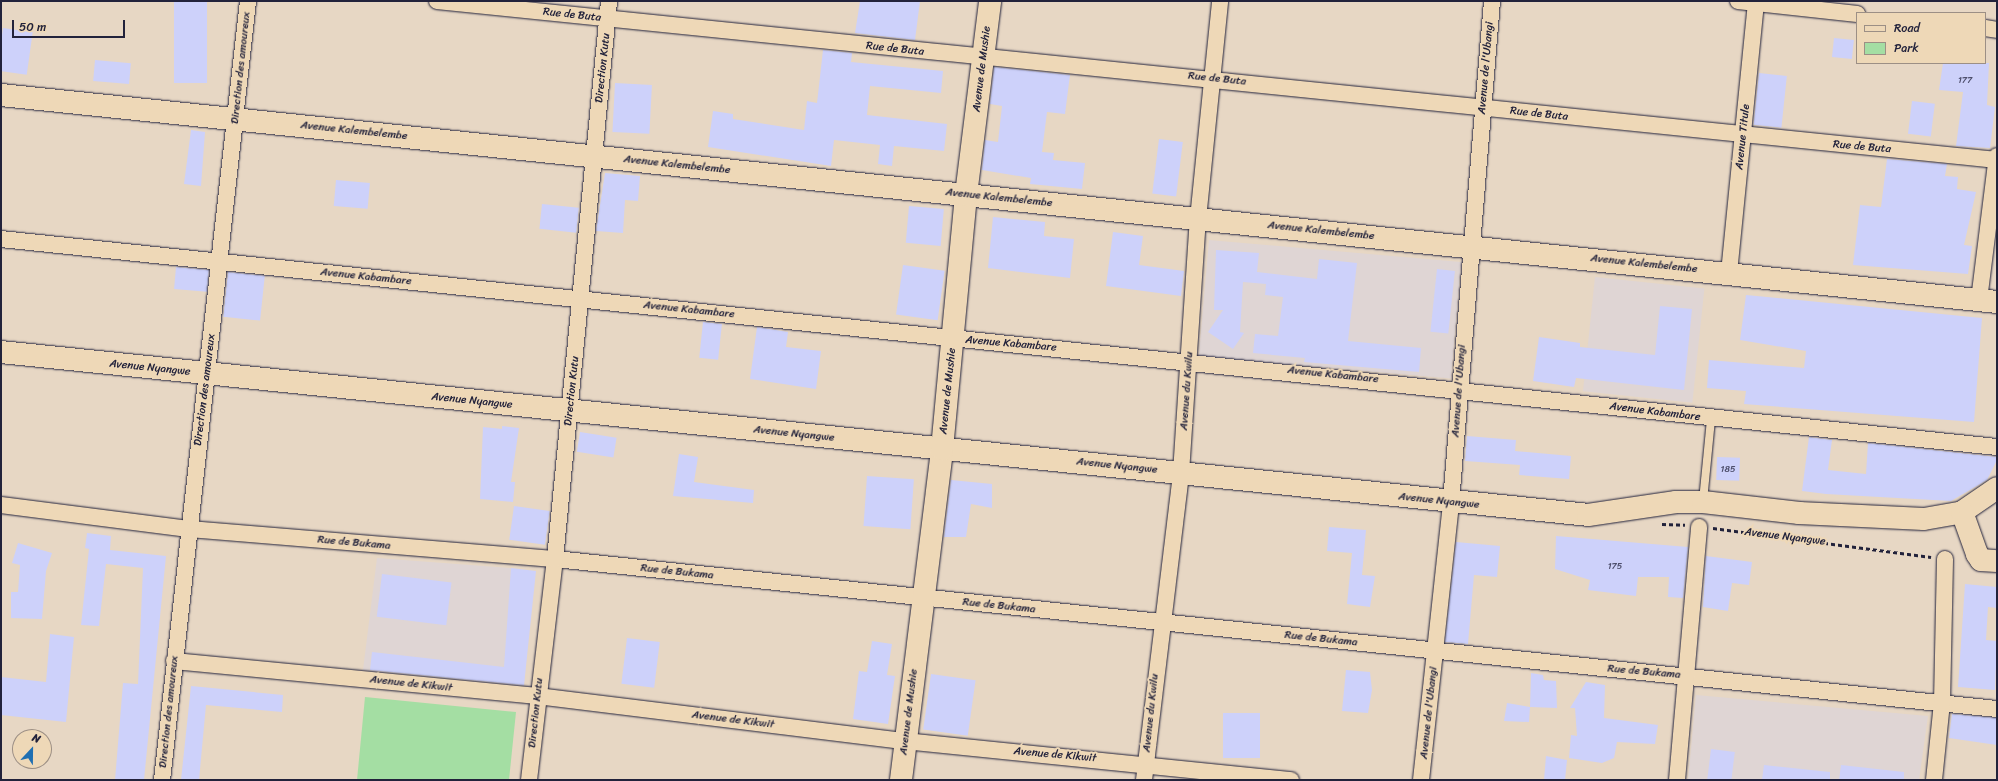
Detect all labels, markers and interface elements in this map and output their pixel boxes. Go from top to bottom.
street label: Rue de Buta [542,5,602,25]
street label: Direction des amoureux [228,11,254,125]
scale bar [14,12,127,38]
legend [1856,12,1986,64]
text: 50 m [19,16,46,38]
text: Road [1894,17,1920,39]
street label: Avenue de l'Ubangi [1475,21,1497,115]
street label: Avenue de Mushie [970,25,994,113]
street label: Direction Kutu [593,32,613,104]
text: Park [1894,37,1919,59]
street label: Rue de Buta [865,39,925,59]
street label: Rue de Buta [1187,69,1247,89]
house number: 177 [1958,75,1972,85]
street label: Avenue Titule [1733,103,1753,171]
street label: Rue de Buta [1509,104,1569,124]
street label: Avenue Kalembelembe [300,119,408,143]
street label: Rue de Buta [1832,138,1892,156]
street label: Avenue Kalembelembe [623,153,731,177]
street label: Avenue Kalembelembe [945,186,1053,210]
street label: Avenue Kalembelembe [1267,219,1375,243]
street label: Avenue Kalembelembe [1590,252,1698,276]
street label: Avenue Kabambare [320,266,412,288]
street label: Avenue Kabambare [643,299,735,321]
street label: Direction des amoureux [192,333,218,447]
street label: Avenue Kabambare [965,333,1057,355]
street label: Avenue de l'Ubangi [1449,344,1469,438]
street label: Avenue de Mushie [937,347,959,435]
street label: Avenue du Kwilu [1178,351,1196,431]
street label: Direction Kutu [562,355,582,427]
street label: Avenue Nyangwe [109,357,191,379]
street label: Avenue Kabambare [1287,364,1379,386]
street label: Avenue Nyangwe [431,390,513,412]
street label: Avenue Kabambare [1609,400,1701,424]
street label: Avenue Nyangwe [753,423,835,445]
street label: Avenue Nyangwe [1076,455,1158,477]
house number: 185 [1721,464,1735,474]
street label: Avenue Nyangwe [1398,490,1480,512]
street label: Avenue Nyangwe [1744,525,1826,549]
street label: Rue de Bukama [317,533,391,553]
house number: 175 [1608,561,1622,571]
street label: Rue de Bukama [640,562,714,582]
street label: Rue de Bukama [962,596,1036,616]
street label: Rue de Bukama [1284,629,1358,649]
street label: Direction des amoureux [156,655,182,769]
street label: Rue de Bukama [1607,662,1681,682]
street label: Avenue de l'Ubangi [1418,666,1440,760]
street label: Avenue de Mushie [897,668,921,756]
street label: Avenue de Kikwit [369,673,453,695]
street label: Avenue du Kwilu [1140,673,1162,753]
street label: Direction Kutu [526,677,546,749]
street label: Avenue de Kikwit [691,708,775,732]
text: N [29,728,43,749]
north arrow [12,729,52,769]
street label: Avenue de Kikwit [1013,745,1097,765]

